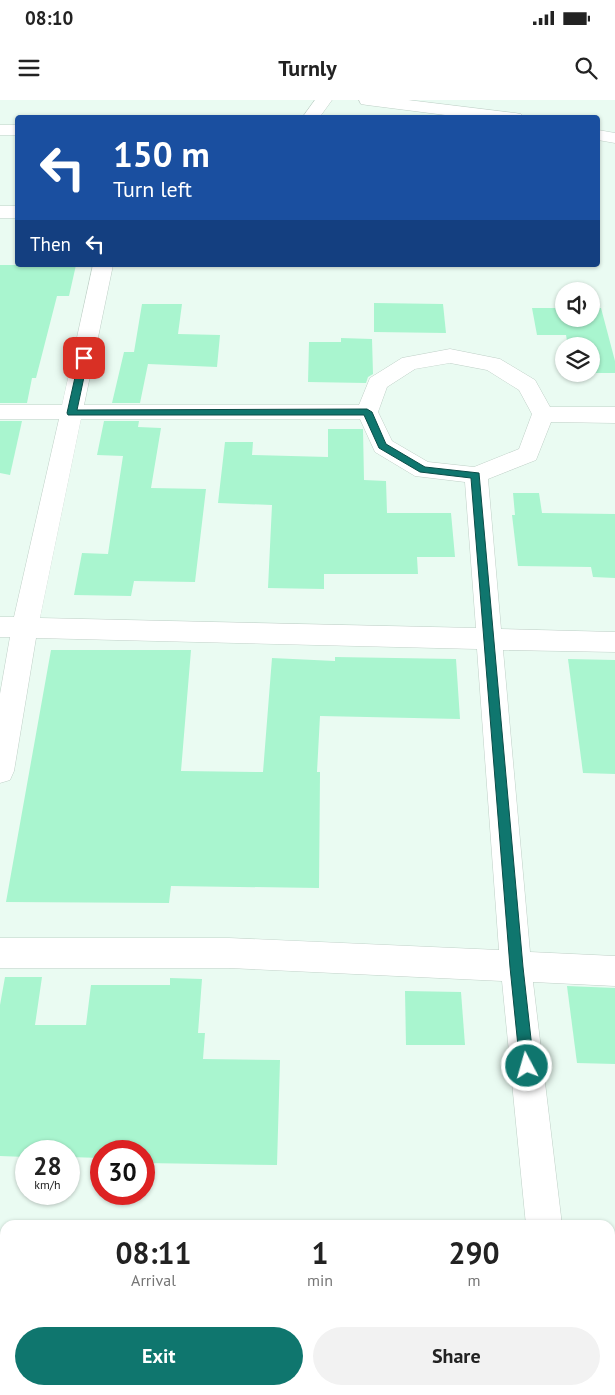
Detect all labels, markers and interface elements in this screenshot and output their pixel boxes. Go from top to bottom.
text: 08:10 [25,6,73,30]
icon: menu [15,54,43,82]
text: Turnly [278,54,337,82]
icon: search [572,54,600,82]
text: 150 m [113,131,210,177]
icon: left [30,135,95,200]
text: Turn left [113,175,192,203]
icon: left [81,230,109,258]
text: Then [30,232,71,256]
map controls [555,282,600,382]
button: sound [555,282,600,327]
pin [63,337,105,379]
button: layers [555,337,600,382]
icon: arrive [70,344,98,372]
position arrow [500,1039,552,1091]
speed limit sign: 30 [90,1140,155,1205]
text: 28 [33,1150,62,1182]
text: km/h [34,1177,61,1192]
text: 08:11 [115,1233,192,1272]
text: 1 [312,1233,329,1272]
text: 290 [448,1233,500,1272]
text: Arrival [131,1270,176,1290]
text: min [307,1270,333,1290]
text: m [468,1270,481,1290]
button: Exit [15,1327,303,1385]
button: Share [313,1327,600,1385]

